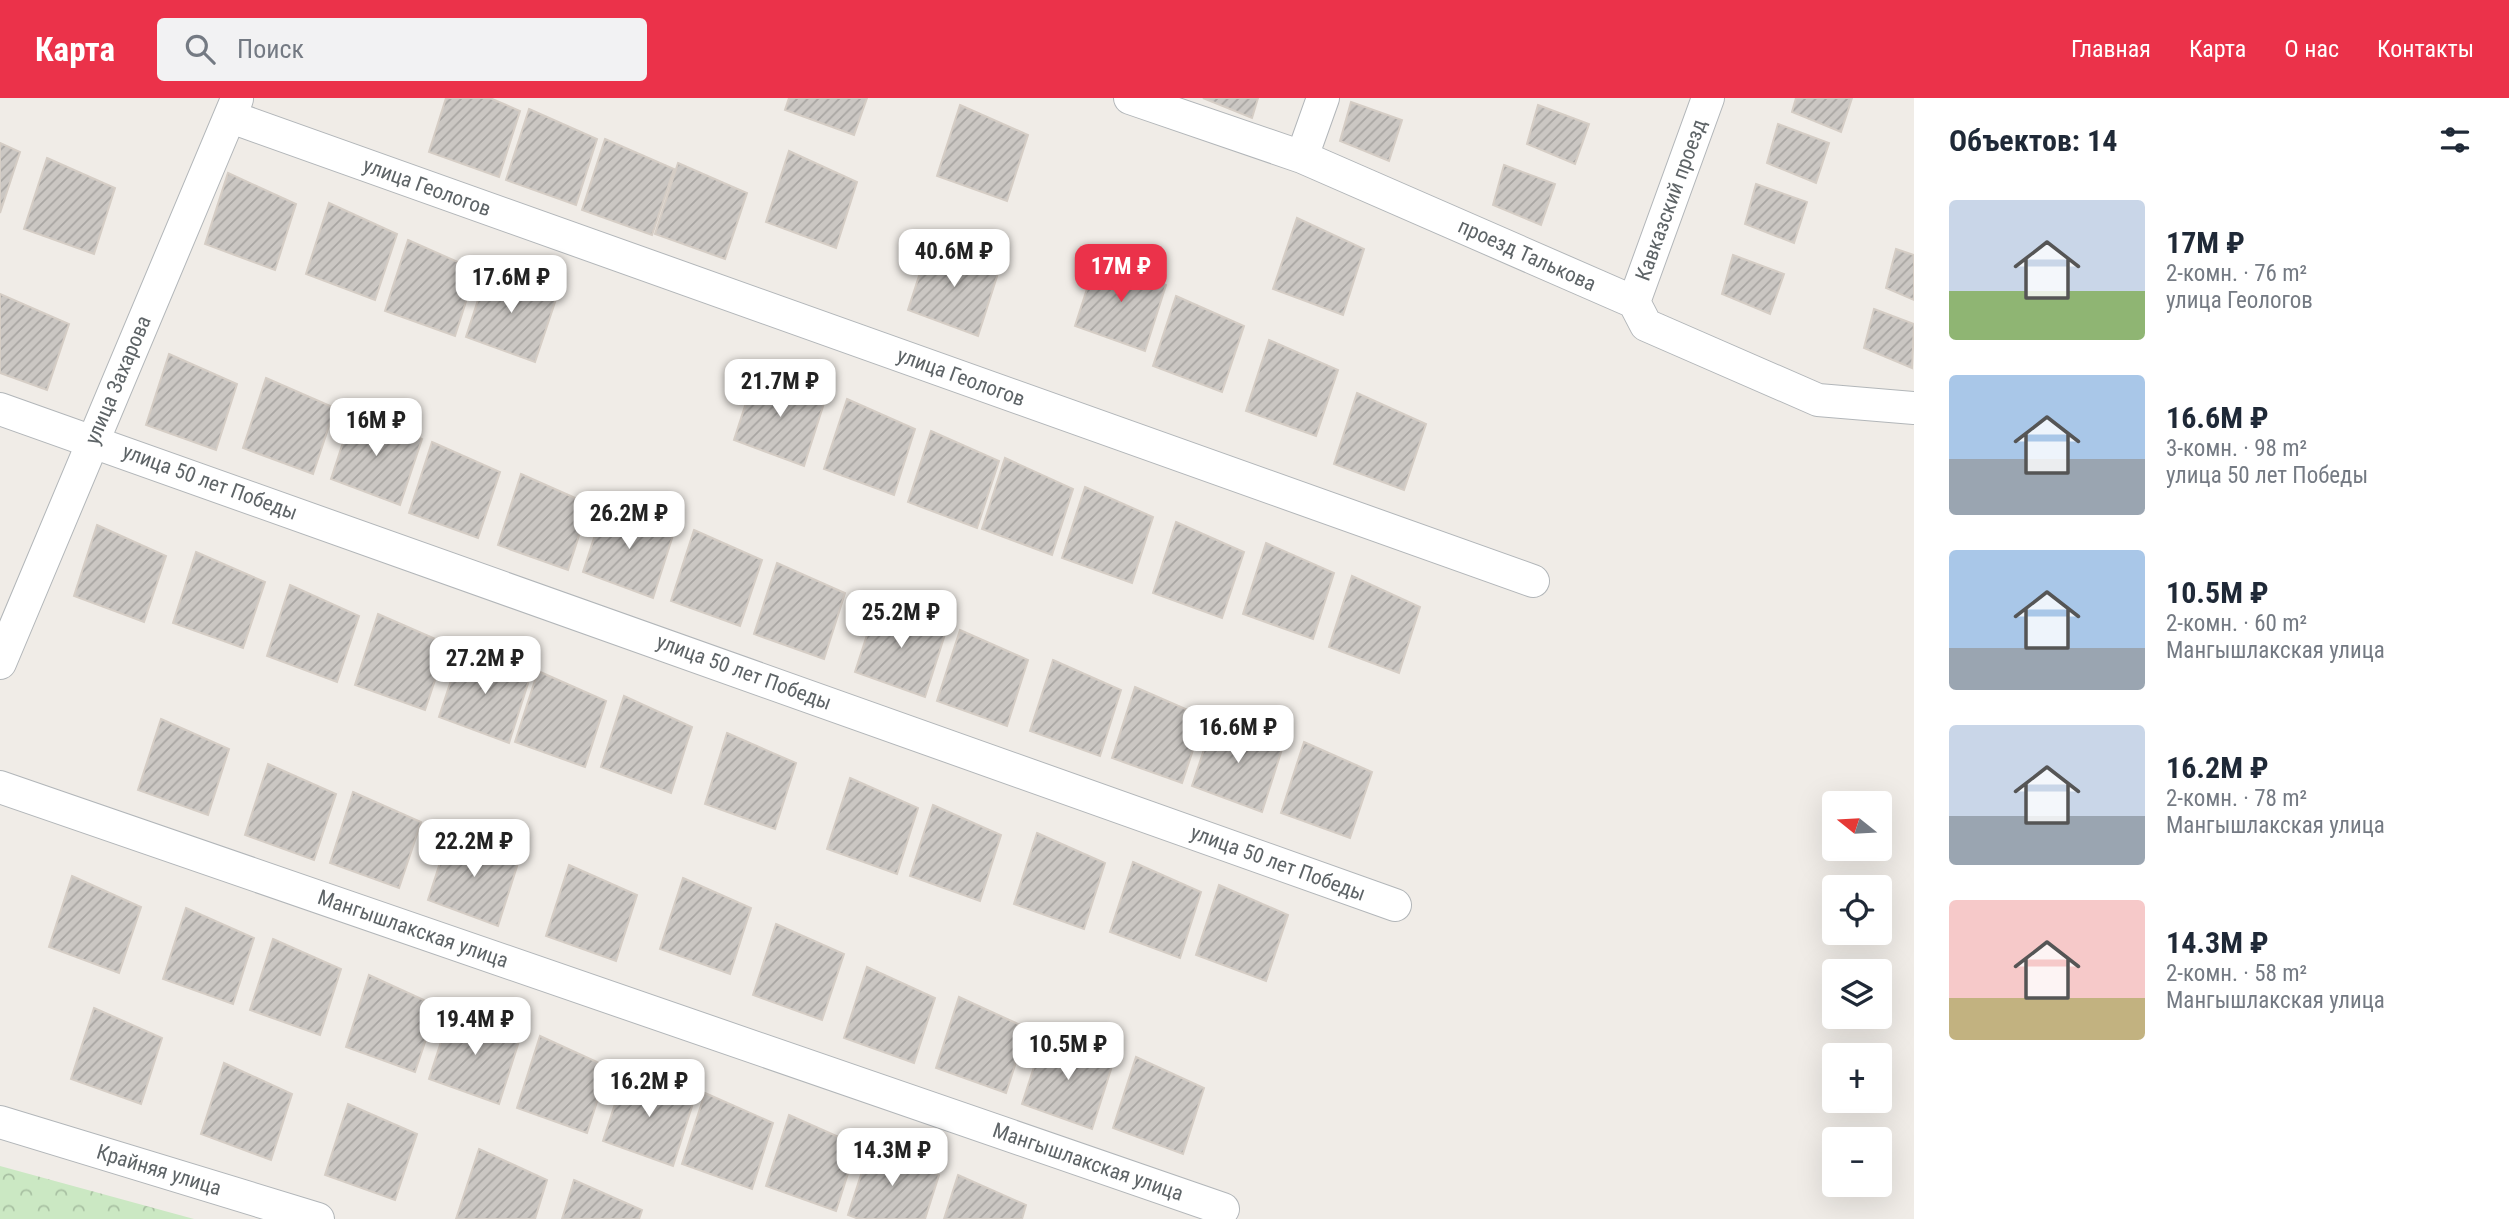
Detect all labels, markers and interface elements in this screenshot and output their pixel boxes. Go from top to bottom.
search box [157,18,647,81]
text: Карта [35,30,115,69]
icon: search [181,30,219,68]
text: Поиск [237,34,304,64]
text: Главная [2071,35,2151,63]
text: Карта [2189,35,2246,63]
text: О нас [2284,35,2339,63]
text: Контакты [2377,35,2474,63]
street label: Кавказский проезд [1631,116,1711,284]
icon: filters [2436,121,2474,159]
text: Объектов: 14 [1949,123,2117,158]
street label: улица Геологов [360,153,494,221]
street label: проезд Талькова [1454,214,1600,296]
text: 17M ₽ [2166,225,2245,260]
icon: home [2005,228,2089,312]
pin: 40.6M ₽ [889,230,1019,289]
text: 40.6M ₽ [915,238,993,265]
pin: 17M ₽ [1072,244,1170,304]
text: 17M ₽ [1091,253,1151,280]
pin: 17.6M ₽ [446,256,576,315]
text: 2-комн. · 76 m² [2166,260,2307,287]
text: 17.6M ₽ [472,264,550,291]
text: улица Геологов [2166,287,2313,314]
street label: улица Захарова [80,312,156,448]
street label: улица Геологов [894,343,1028,411]
pin: 21.7M ₽ [715,360,845,419]
text: 21.7M ₽ [741,368,819,395]
pin: 16M ₽ [327,398,425,458]
text: 16.6M ₽ [2166,400,2269,435]
icon: home [2005,403,2089,487]
text: 16M ₽ [346,407,406,434]
text: 3-комн. · 98 m² [2166,435,2307,462]
street label: улица 50 лет Победы [119,439,301,525]
text: улица 50 лет Победы [2166,462,2368,489]
pin: 26.2M ₽ [564,491,694,551]
text: 26.2M ₽ [590,500,668,527]
text: 10.5M ₽ [2166,575,2269,610]
icon: home [2005,578,2089,662]
pin: 25.2M ₽ [836,590,966,650]
text: 25.2M ₽ [862,599,940,626]
text: 2-комн. · 60 m² [2166,610,2307,637]
street label: улица 50 лет Победы [653,629,835,715]
pin: 27.2M ₽ [420,636,550,696]
text: Мангышлакская улица [2166,637,2385,664]
text: 27.2M ₽ [446,645,524,672]
pin: 16.6M ₽ [1173,706,1303,765]
text: 16.6M ₽ [1199,714,1277,741]
text: 16.2M ₽ [2166,750,2269,785]
icon: home [2005,753,2089,837]
text: 2-комн. · 78 m² [2166,785,2307,812]
north arrow [1822,791,1892,861]
map controls [1822,791,1892,1197]
text: Мангышлакская улица [2166,812,2385,839]
pin: 22.2M ₽ [409,820,539,879]
street label: улица 50 лет Победы [1187,820,1369,906]
text: 22.2M ₽ [435,828,513,855]
button: locate [1822,875,1892,945]
street label: Мангышлакская улица [315,885,511,973]
text: 14.3M ₽ [2166,925,2269,960]
icon: home [2005,928,2089,1012]
button: layers [1822,959,1892,1029]
text: 2-комн. · 58 m² [2166,960,2307,987]
text: Мангышлакская улица [2166,987,2385,1014]
pin: 19.4M ₽ [410,998,540,1057]
text: 19.4M ₽ [436,1006,514,1033]
pin: 10.5M ₽ [1003,1023,1133,1082]
text: 10.5M ₽ [1029,1031,1107,1058]
button: + [1822,1043,1892,1113]
pin: 16.2M ₽ [584,1060,714,1119]
text: 16.2M ₽ [610,1068,688,1095]
street label: Мангышлакская улица [990,1118,1186,1206]
button: − [1822,1127,1892,1197]
pin: 14.3M ₽ [827,1128,957,1188]
text: 14.3M ₽ [853,1137,931,1164]
street label: Крайняя улица [94,1140,224,1200]

